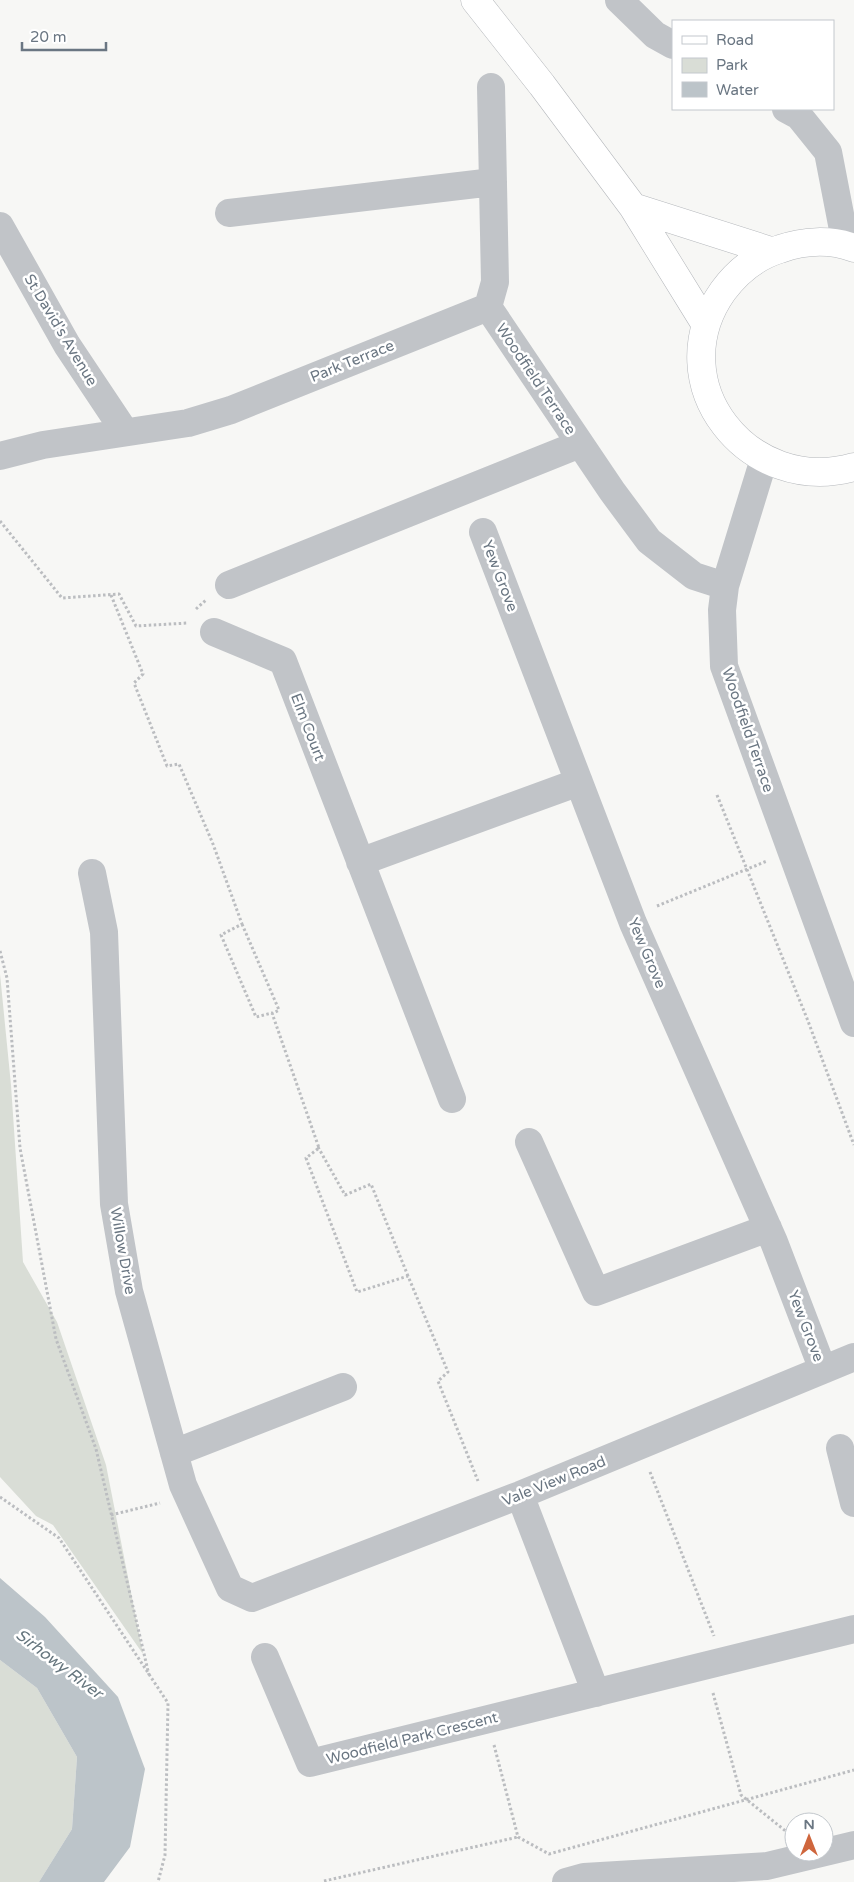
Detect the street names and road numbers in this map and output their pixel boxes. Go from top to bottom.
street label: St David's Avenue [21,271,101,389]
street label: Woodfield Terrace [492,320,580,438]
street label: Park Terrace [307,336,397,386]
street label: Yew Grove [478,538,522,614]
street label: Woodfield Terrace [718,665,778,795]
street label: Elm Court [287,691,329,764]
street label: Yew Grove [624,915,670,991]
street label: Willow Drive [106,1206,140,1296]
street label: Yew Grove [784,1288,828,1364]
street label: Vale View Road [500,1452,608,1510]
street label: Woodfield Park Crescent [324,1708,500,1768]

